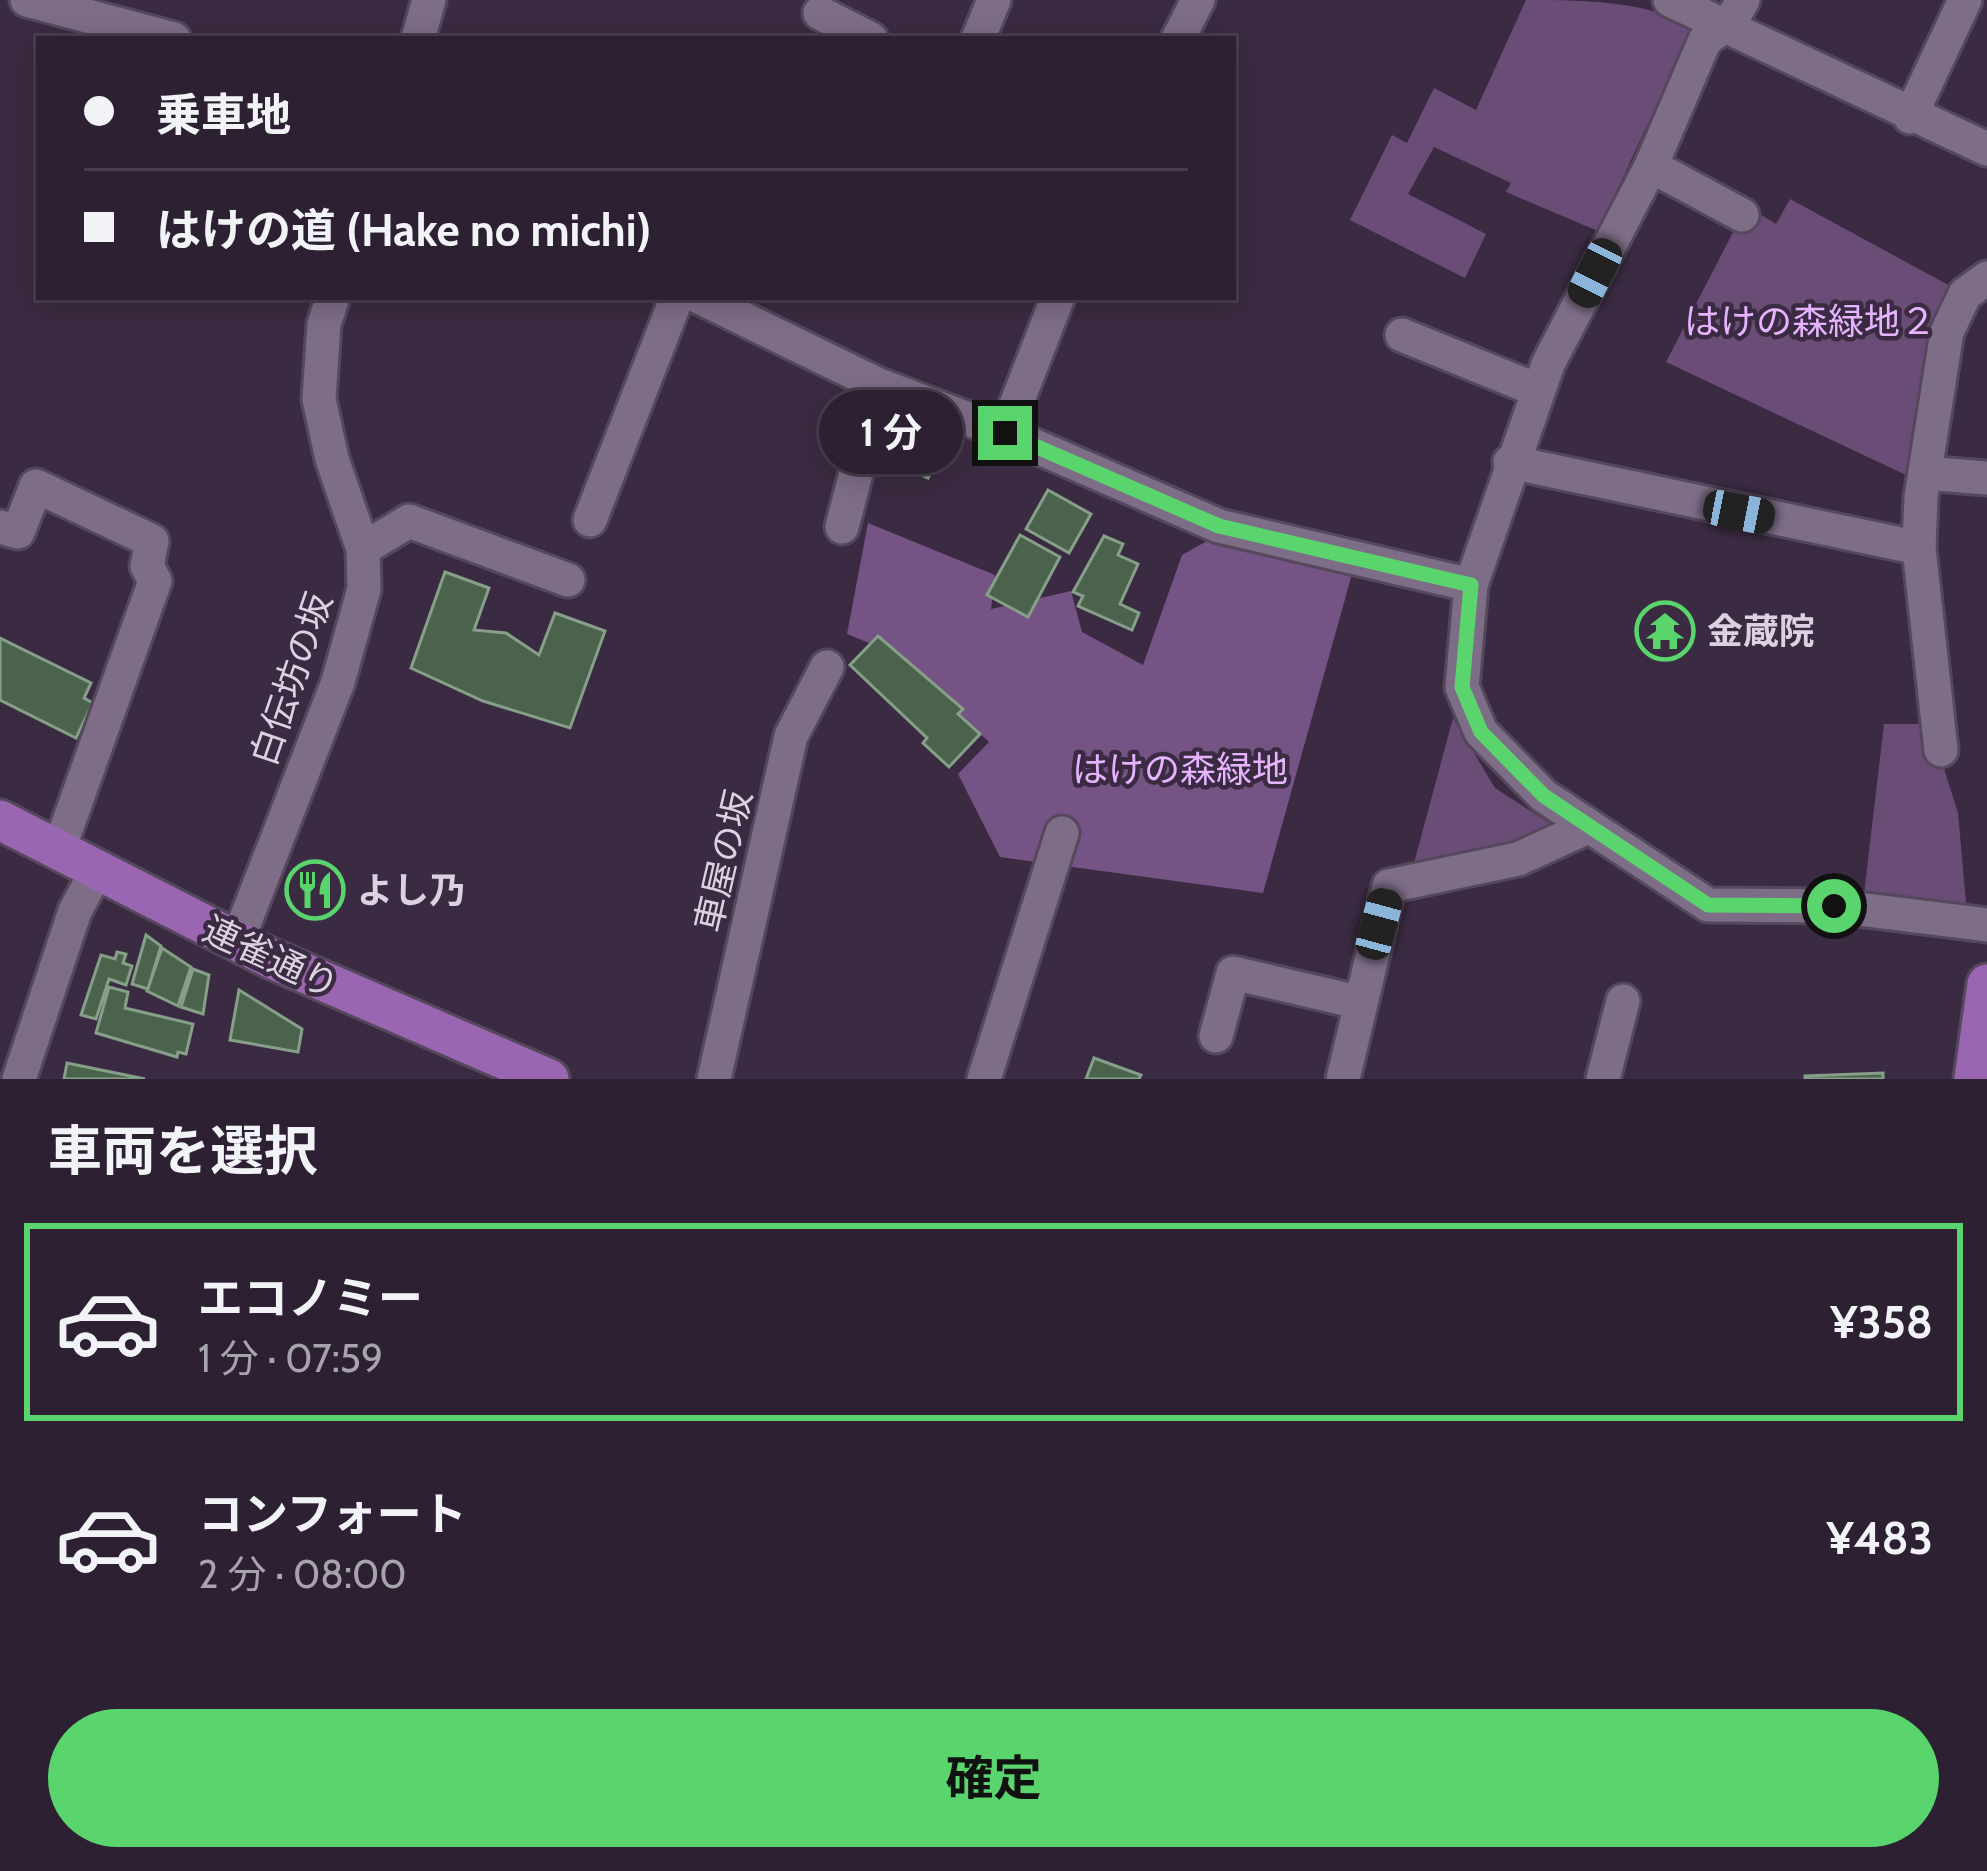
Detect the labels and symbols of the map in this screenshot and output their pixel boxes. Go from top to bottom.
car [1563,233,1627,313]
park label: はけの森緑地２ [1684,299,1936,343]
callout: 1 分 [819,391,963,475]
route end [978,406,1032,460]
car [1700,487,1778,537]
street label: 白伝坊の坂 [241,587,341,771]
temple icon: 金蔵院 [1634,600,1696,662]
place label: 金蔵院 [1707,609,1815,653]
park label: はけの森緑地 [1072,747,1288,791]
street label: 車屋の坂 [685,786,761,936]
restaurant icon: よし乃 [284,859,346,921]
place label: よし乃 [357,868,465,912]
route start [1807,879,1861,933]
car [1352,885,1406,963]
street label: 連雀通り [196,907,346,1007]

